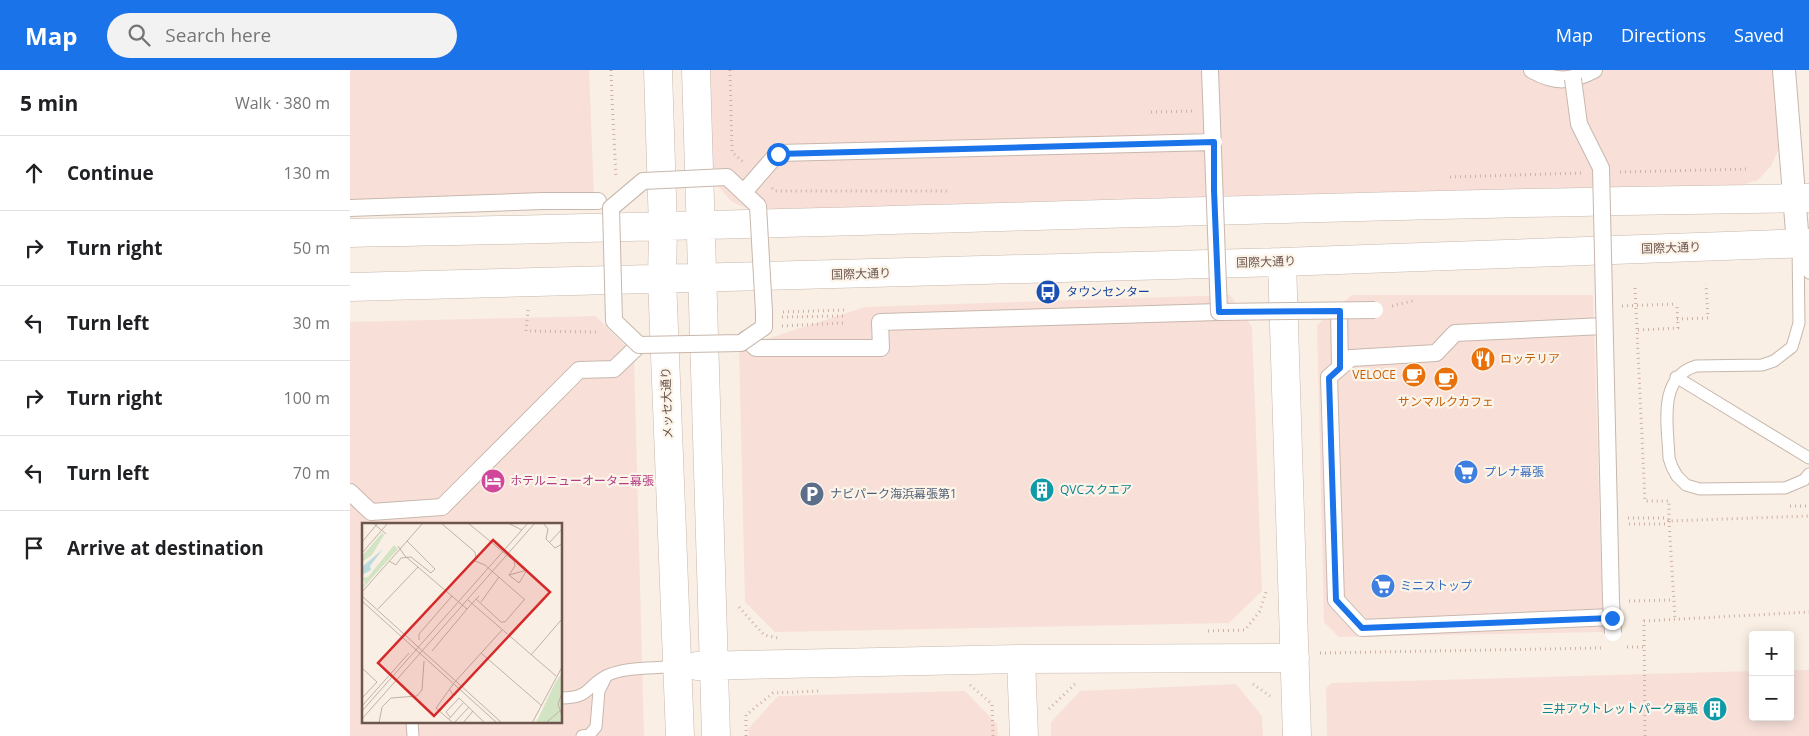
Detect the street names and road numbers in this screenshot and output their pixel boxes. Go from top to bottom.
street label: 国際大通り [1641,238,1701,257]
street label: 国際大通り [1236,252,1296,271]
street label: 国際大通り [831,264,891,283]
street label: メッセ大通り [657,367,676,439]

